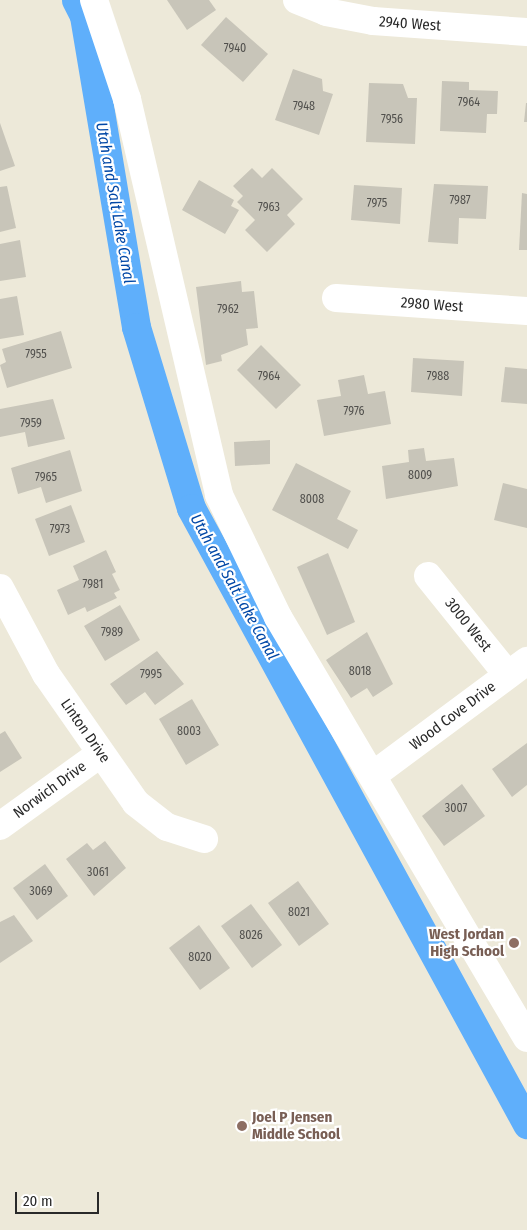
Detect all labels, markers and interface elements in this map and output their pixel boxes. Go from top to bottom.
street label: 2940 West [378,13,442,35]
house number: 7940 [224,42,246,56]
house number: 7964 [458,96,480,110]
house number: 7948 [293,100,315,114]
house number: 7956 [381,113,403,127]
water label: Utah and Salt Lake Canal [91,121,139,285]
house number: 7987 [449,194,471,208]
house number: 7975 [367,197,387,211]
house number: 7963 [258,201,280,215]
street label: 2980 West [400,294,464,316]
house number: 7962 [217,303,239,317]
house number: 7955 [25,348,47,362]
house number: 7964 [258,370,280,384]
house number: 7988 [427,370,449,384]
house number: 7976 [344,405,364,419]
house number: 7959 [20,417,42,431]
house number: 8009 [408,469,432,483]
house number: 7965 [35,471,57,485]
house number: 8008 [300,493,324,507]
water label: Utah and Salt Lake Canal [186,511,282,663]
house number: 7973 [50,523,70,537]
house number: 7981 [83,578,103,592]
street label: 3000 West [441,595,495,655]
house number: 7989 [101,626,123,640]
house number: 8018 [349,665,371,679]
house number: 7995 [140,668,162,682]
street label: Wood Cove Drive [406,678,500,754]
street label: Linton Drive [56,695,114,767]
house number: 8003 [177,725,201,739]
street label: Norwich Drive [10,758,90,822]
house number: 3007 [445,802,467,816]
house number: 3061 [87,866,109,880]
house number: 3069 [29,885,53,899]
house number: 8021 [288,906,310,920]
place label: West Jordan High School [429,925,504,960]
house number: 8026 [239,929,263,943]
marker: West Jordan High School [508,937,520,949]
house number: 8020 [188,951,212,965]
place label: Joel P Jensen Middle School [252,1108,340,1143]
marker: Joel P Jensen Middle School [236,1120,248,1132]
scale bar [18,1182,101,1214]
text: 20 m [23,1192,53,1210]

